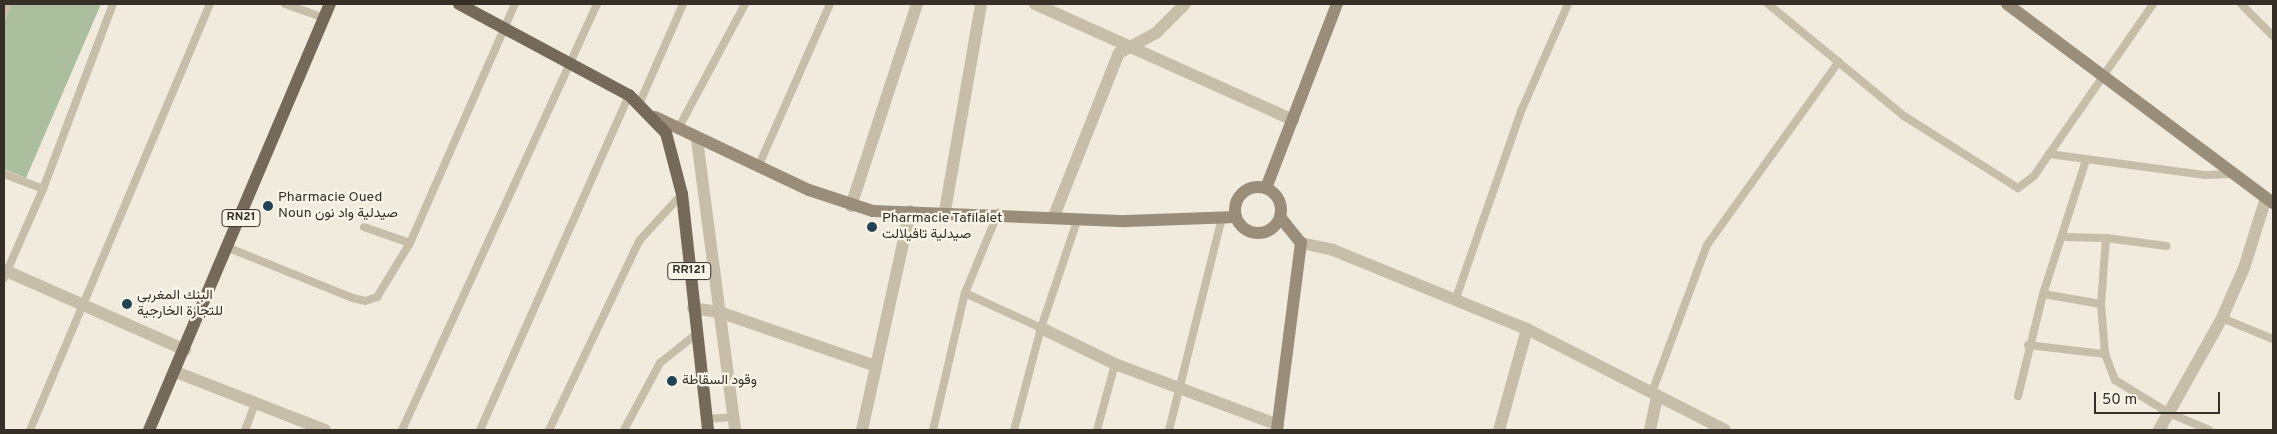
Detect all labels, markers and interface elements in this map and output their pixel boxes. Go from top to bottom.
place label: Pharmacie Oued Noun صيدلية واد نون [278,190,398,222]
marker: Pharmacie Oued Noun صيدلية واد نون [262,200,274,212]
road number: RN21 [221,208,261,228]
place label: Pharmacie Tafilalet صيدلية تافيلالت [882,211,1003,243]
marker: Pharmacie Tafilalet صيدلية تافيلالت [866,221,878,233]
road number: RR121 [666,262,712,280]
place label: البنك المغربي للتجارة الخارجية [137,288,223,321]
marker: البنك المغربي للتجارة الخارجية [121,298,133,310]
place label: وقود السقاطة [682,373,757,389]
marker: وقود السقاطة [666,375,678,387]
scale bar [2097,382,2223,414]
text: 50 m [2102,391,2137,410]

